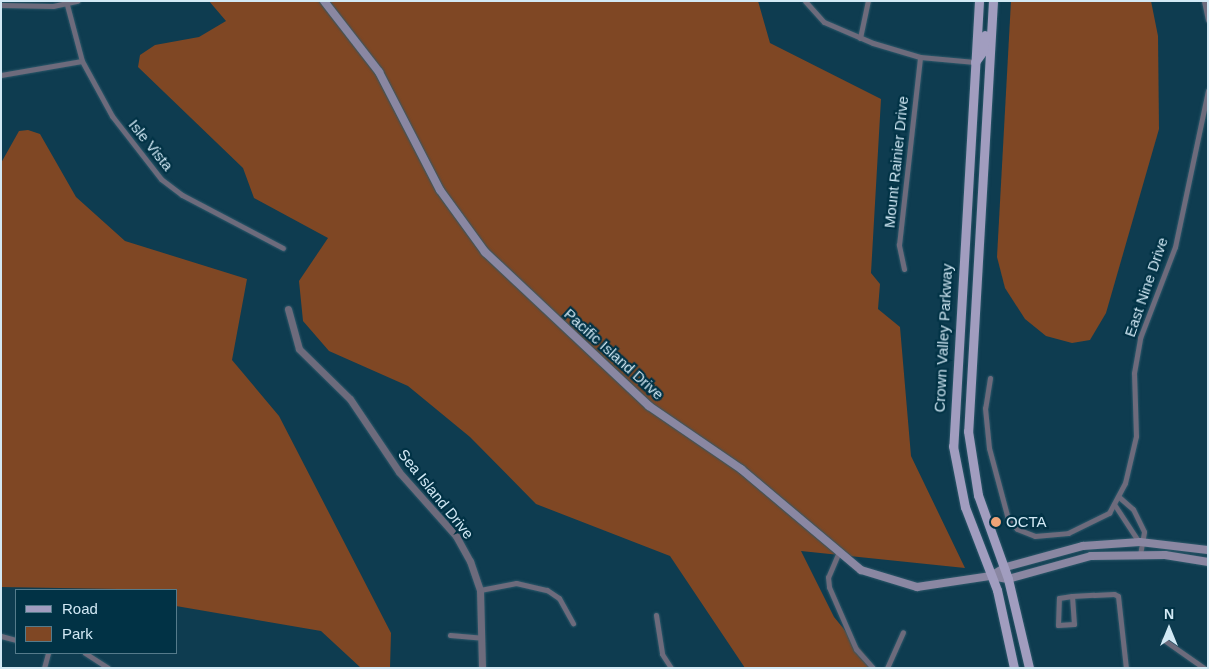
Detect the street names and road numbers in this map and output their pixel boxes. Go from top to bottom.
street label: Mount Rainier Drive [880,95,912,229]
street label: Isle Vista [125,116,177,174]
street label: East Nine Drive [1121,235,1171,339]
street label: Crown Valley Parkway [930,263,956,413]
street label: Pacific Island Drive [561,305,667,403]
street label: Sea Island Drive [394,446,478,542]

